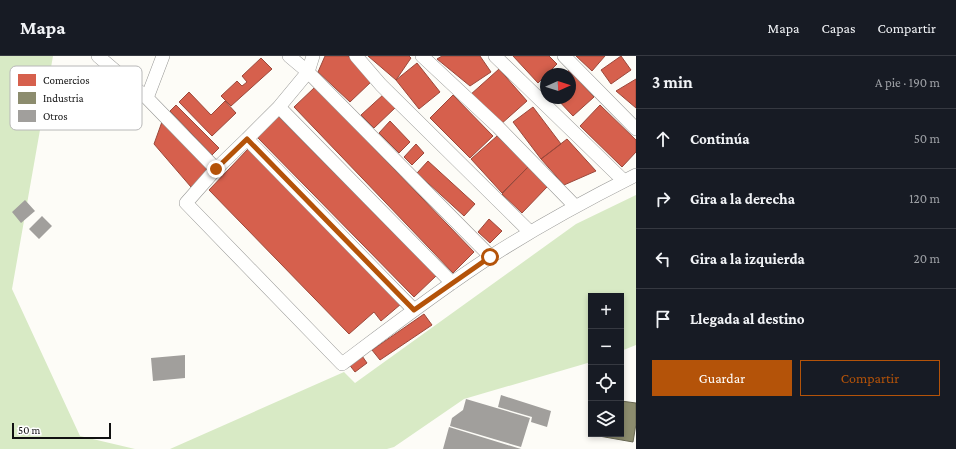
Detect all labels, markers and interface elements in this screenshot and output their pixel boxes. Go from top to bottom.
text: Mapa [20,17,66,38]
text: Mapa [768,20,800,36]
text: Capas [822,20,856,36]
text: Compartir [878,20,936,36]
legend [10,66,142,130]
north arrow [540,68,576,104]
text: 3 min [652,73,693,92]
text: Comercios [43,74,89,86]
text: A pie · 190 m [875,75,940,90]
text: Industria [43,92,84,104]
text: Otros [43,110,67,122]
icon: ahead [652,128,674,150]
text: Continúa [690,131,750,147]
text: 50 m [914,131,940,146]
route end [207,160,225,178]
icon: right [652,188,674,210]
text: Gira a la derecha [690,191,795,207]
text: 120 m [909,191,940,206]
route start [481,248,499,266]
icon: left [652,248,674,270]
text: Gira a la izquierda [690,251,805,267]
text: 20 m [914,251,940,266]
map controls [588,293,624,437]
button: + [588,293,624,329]
icon: arrive [652,308,674,330]
text: Llegada al destino [690,311,805,327]
button: − [588,329,624,365]
button: Guardar [652,360,792,396]
button: Compartir [800,360,940,396]
button: locate [588,365,624,401]
button: layers [588,401,624,437]
scale bar [12,421,111,440]
text: 50 m [18,424,40,436]

